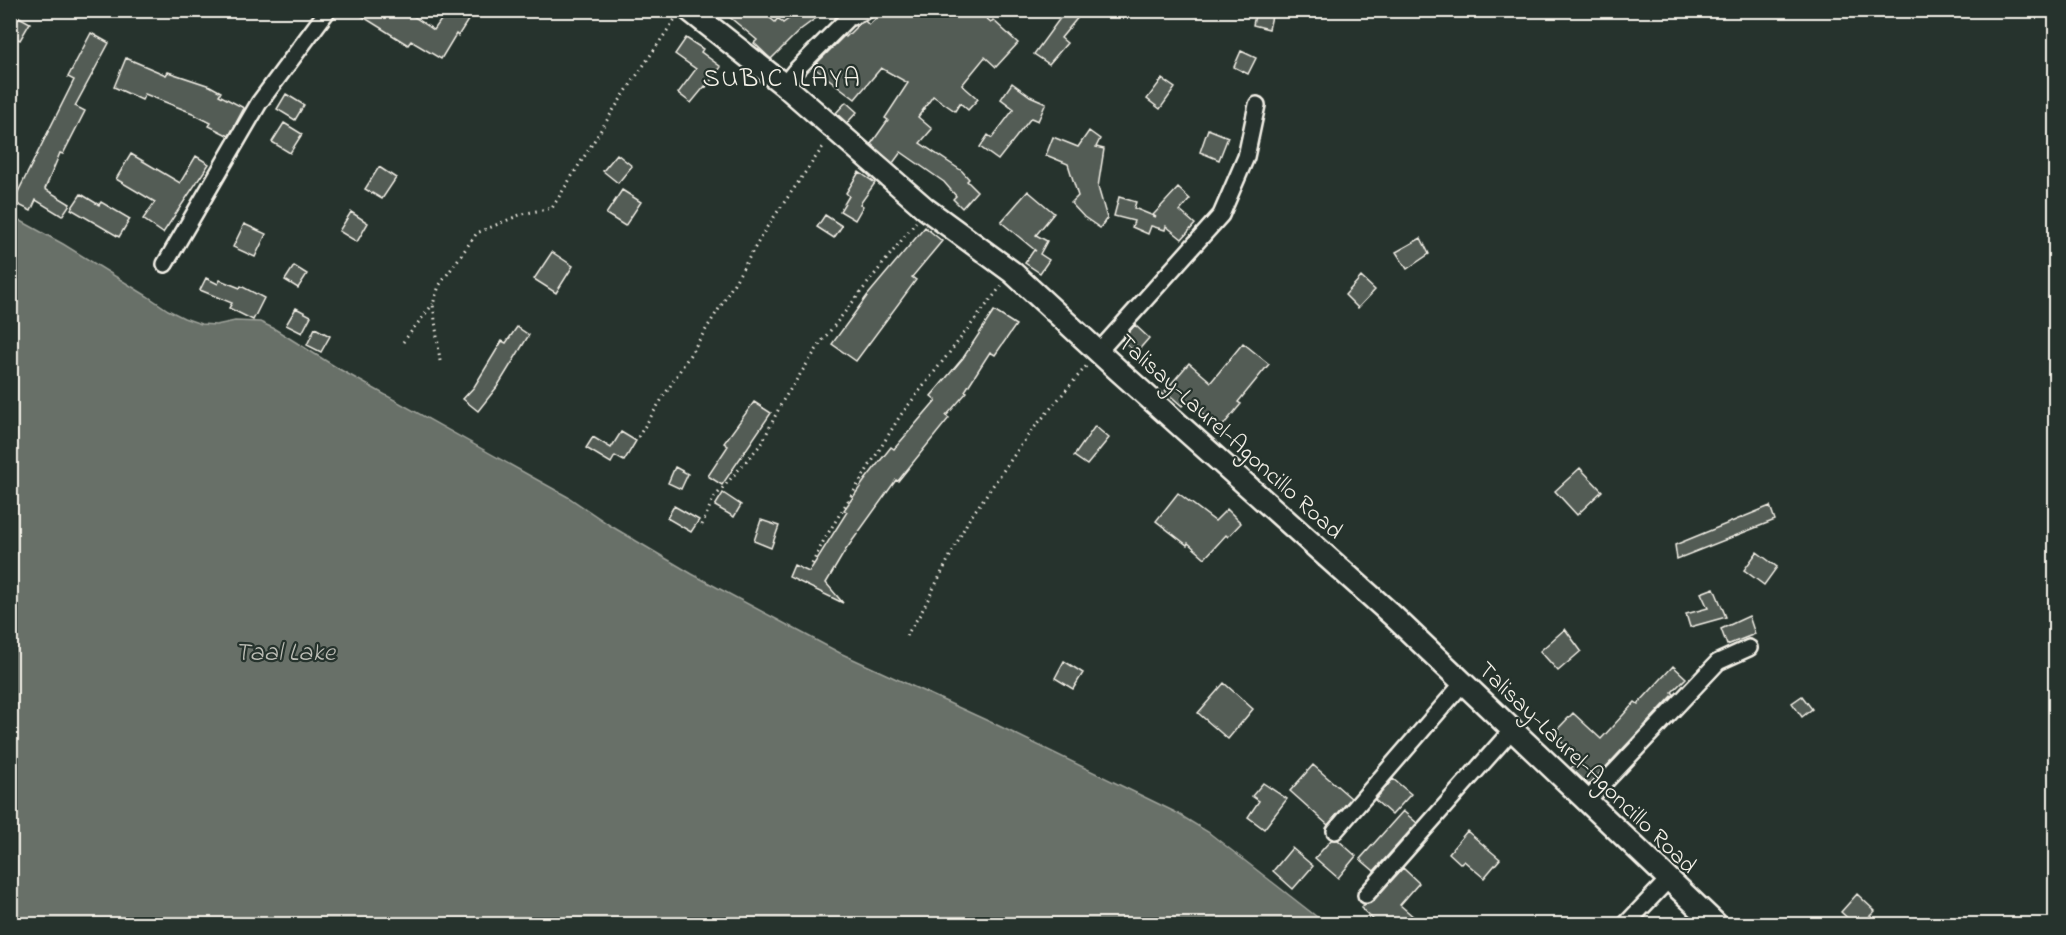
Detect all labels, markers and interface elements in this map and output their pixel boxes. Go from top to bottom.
district label: SUBIC ILAYA [703,60,861,99]
street label: Talisay-Laurel-Agoncillo Road [1108,327,1350,550]
water label: Taal Lake [235,635,337,673]
street label: Talisay-Laurel-Agoncillo Road [1468,654,1704,884]

